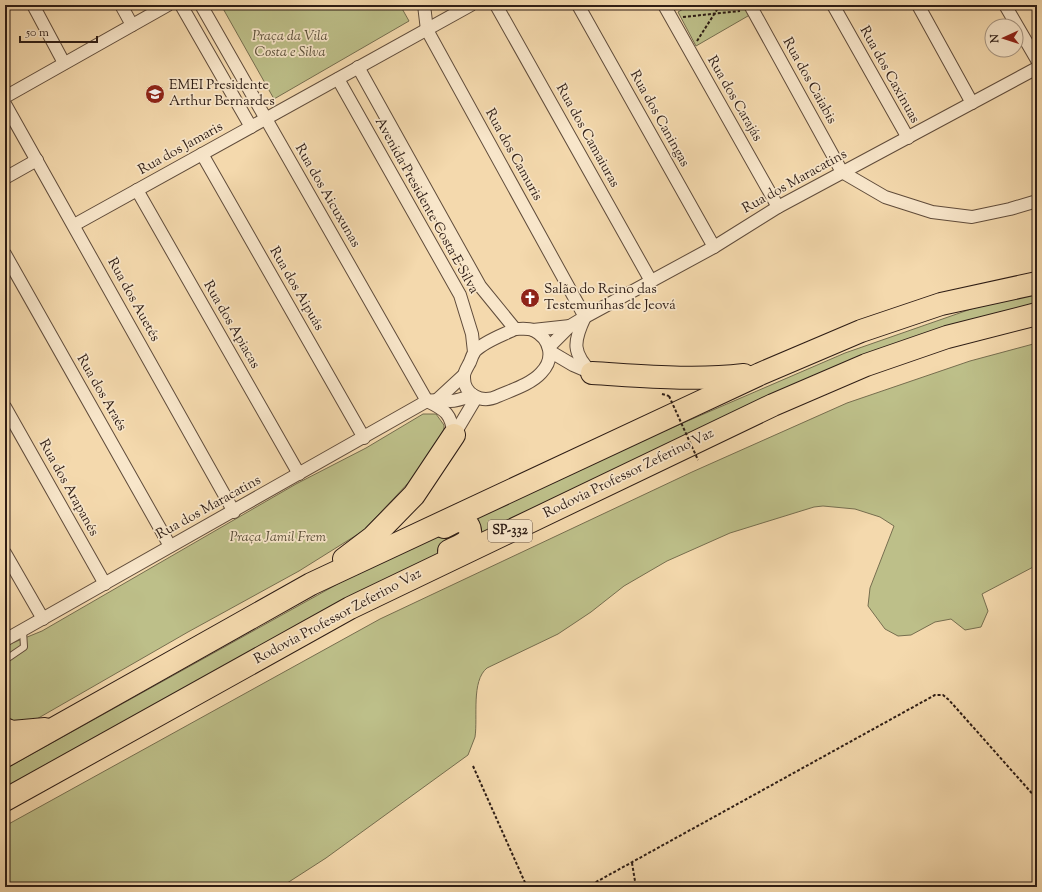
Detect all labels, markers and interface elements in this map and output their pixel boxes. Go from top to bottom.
scale bar [20,18,97,44]
north arrow [984,18,1024,58]
street label: Rua dos Caxinuas [854,23,924,127]
text: 50 m [25,24,49,42]
park label: Praça da Vila Costa e Silva [252,27,328,63]
text: N [987,33,1003,44]
street label: Rua dos Caiabis [777,34,841,128]
street label: Rua dos Carajás [701,53,767,145]
street label: Rua dos Caningas [624,67,694,171]
place label: EMEI Presidente Arthur Bernardes [169,76,275,112]
street label: Rua dos Camaiuras [550,81,624,191]
school or university icon: EMEI Presidente Arthur Bernardes [144,83,166,105]
street label: Rua dos Camuris [479,105,547,205]
street label: Avenida Presidente Costa E Silva [369,114,483,298]
street label: Rua dos Jamaris [135,117,227,181]
street label: Rua dos Aicuxunas [289,141,365,251]
street label: Rua dos Maracatins [739,145,851,219]
street label: Rua dos Aipuás [264,243,328,335]
street label: Rua dos Auetés [102,254,164,346]
street label: Rua dos Apiacas [198,277,264,373]
place label: Salão do Reino das Testemunhas de Jeová [544,280,676,316]
church icon: Salão do Reino das Testemunhas de Jeová [519,287,541,309]
street label: Rua dos Araés [71,351,131,435]
street label: Rodovia Professor Zeferino Vaz [540,424,718,524]
street label: Rua dos Arapanés [33,436,103,540]
street label: Rua dos Maracatins [153,471,265,545]
road number: SP-332 [488,520,532,542]
park label: Praça Jamil Frem [230,528,327,548]
street label: Rodovia Professor Zeferino Vaz [251,564,425,670]

